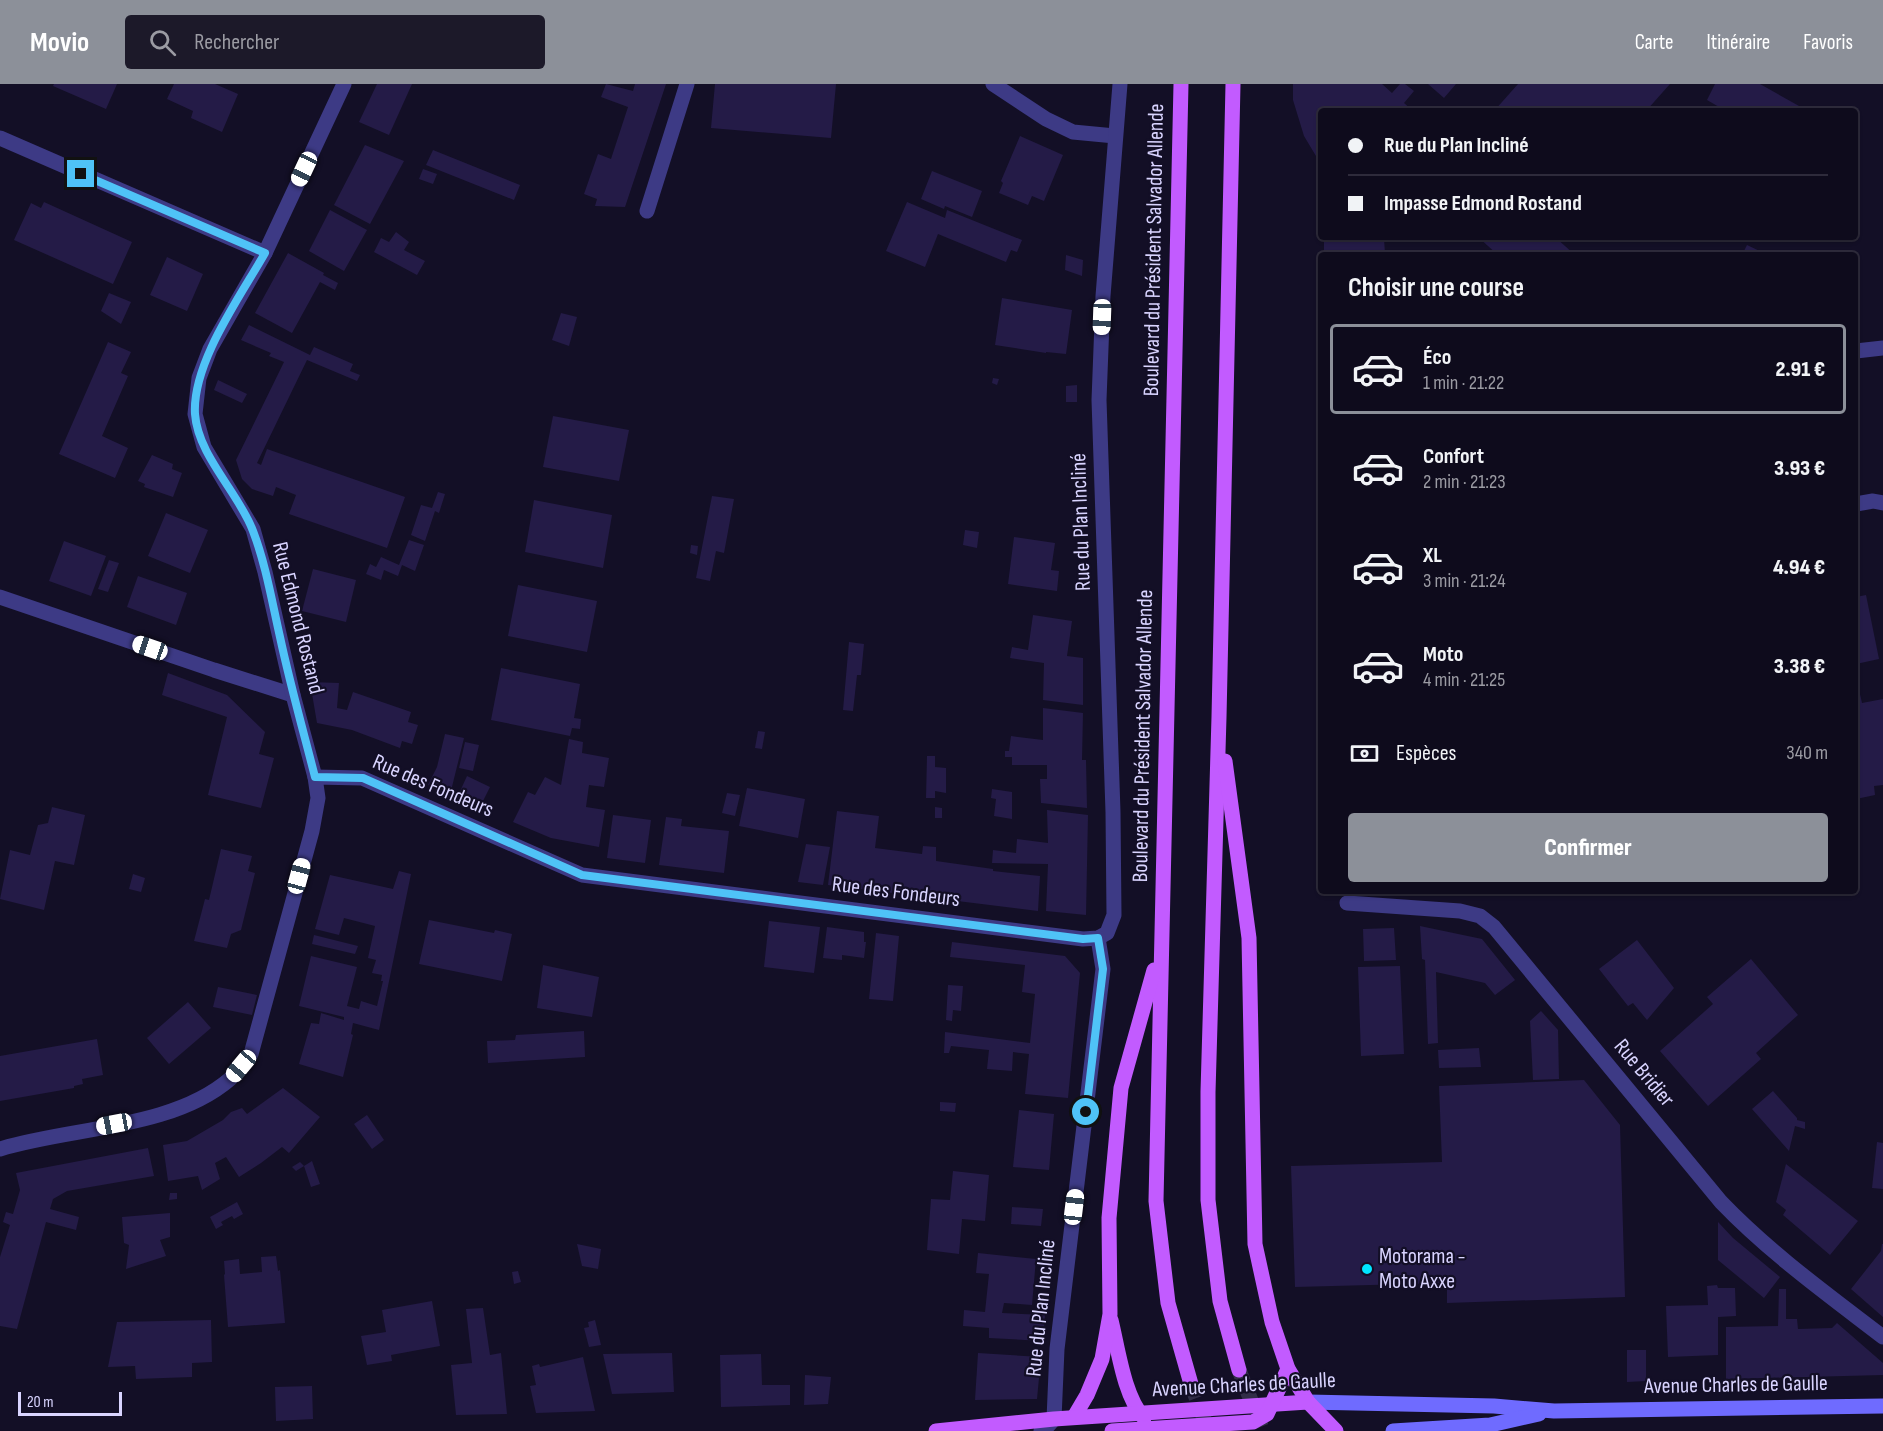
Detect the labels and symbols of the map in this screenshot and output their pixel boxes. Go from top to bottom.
street label: Boulevard du Président Salvador Allende [1138,103,1170,397]
car [288,149,320,189]
route end [67,160,94,187]
car [1092,299,1112,335]
street label: Rue du Plan Incliné [1065,453,1097,591]
street label: Rue Edmond Rostand [266,539,330,697]
street label: Boulevard du Président Salvador Allende [1127,589,1159,883]
car [130,634,170,662]
street label: Rue des Fondeurs [368,748,498,824]
car [286,856,312,896]
street label: Rue des Fondeurs [830,871,962,913]
street label: Rue Bridier [1608,1034,1680,1112]
car [223,1046,259,1086]
route start [1072,1098,1099,1125]
car [95,1112,133,1136]
car [1063,1188,1085,1226]
street label: Rue du Plan Incliné [1020,1238,1062,1378]
place label: Motorama - Moto Axxe [1379,1243,1465,1295]
marker: Motorama - Moto Axxe [1360,1262,1374,1276]
street label: Avenue Charles de Gaulle [1151,1367,1336,1403]
street label: Avenue Charles de Gaulle [1643,1370,1828,1400]
scale bar [18,1389,122,1416]

